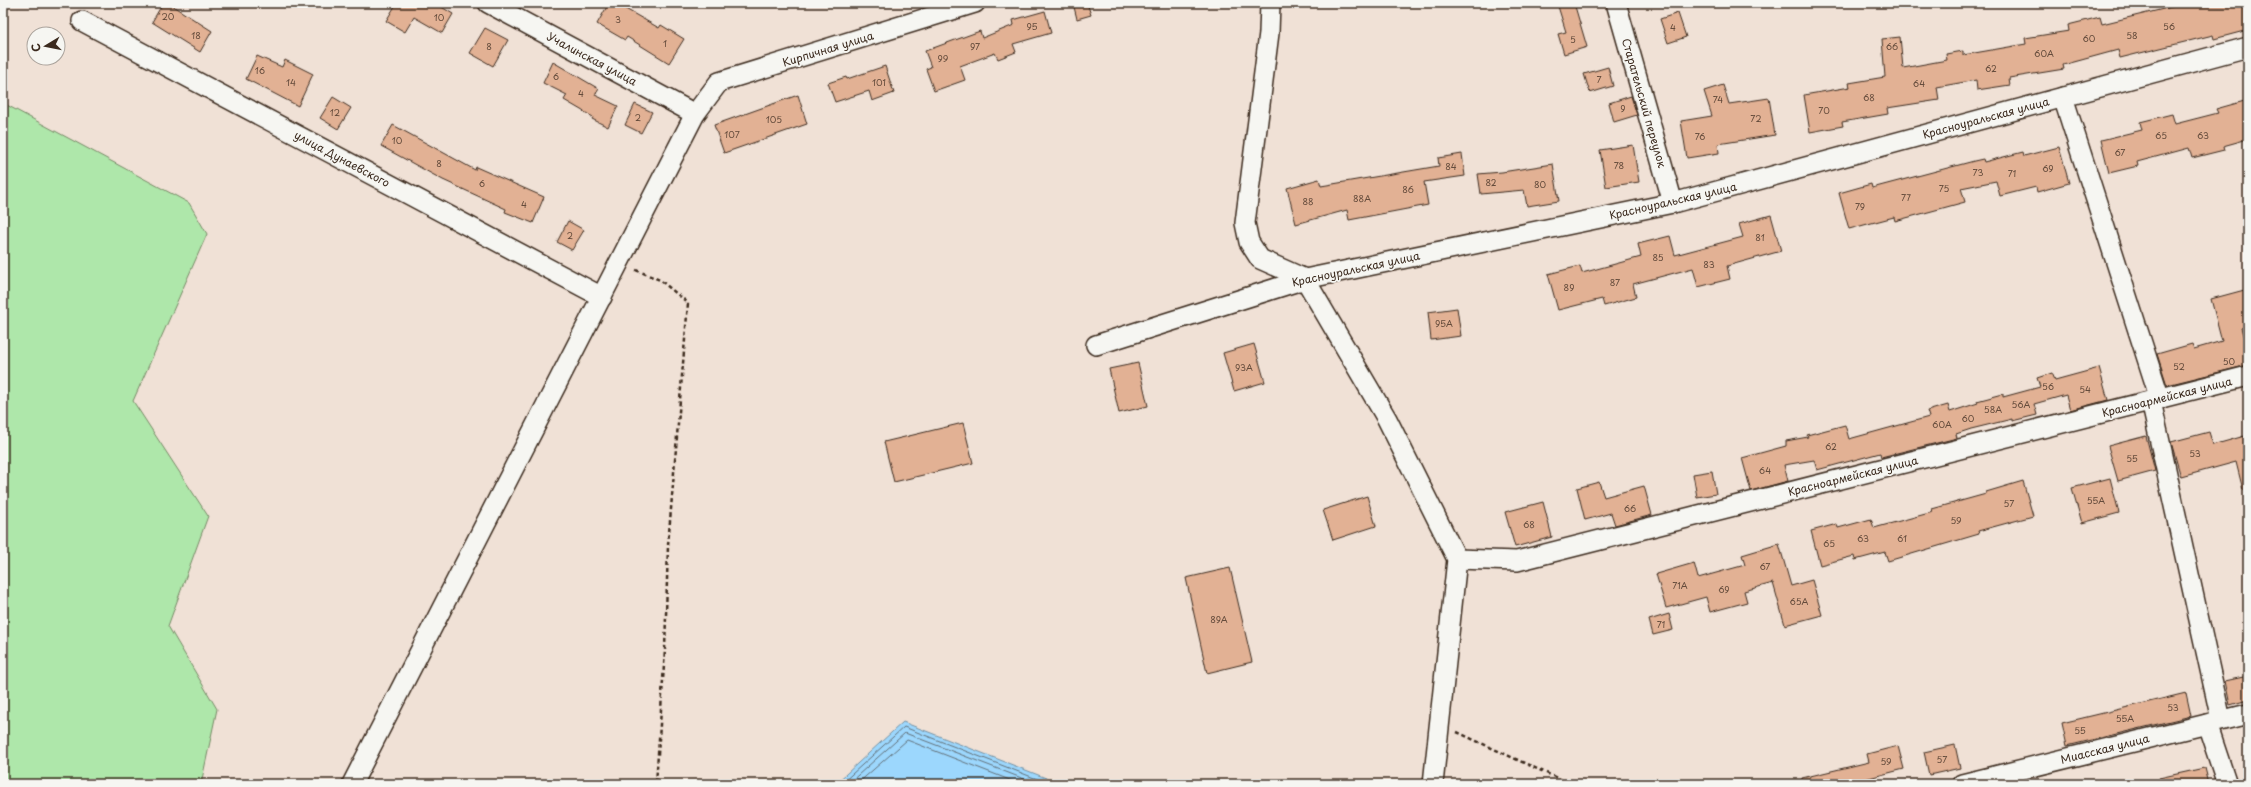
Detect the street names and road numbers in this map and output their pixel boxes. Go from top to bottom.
street label: Кирпичная улица [780,27,876,70]
street label: Учалинская улица [544,28,640,90]
street label: Старательский переулок [1618,36,1671,170]
street label: Красноуральская улица [1921,92,2051,143]
street label: улица Дунаевского [291,126,393,191]
street label: Красноуральская улица [1607,178,1738,223]
street label: Красноуральская улица [1290,247,1421,290]
street label: Красноармейская улица [2100,372,2234,421]
street label: Красноармейская улица [1786,451,1920,500]
street label: Миасская улица [2059,729,2151,768]

